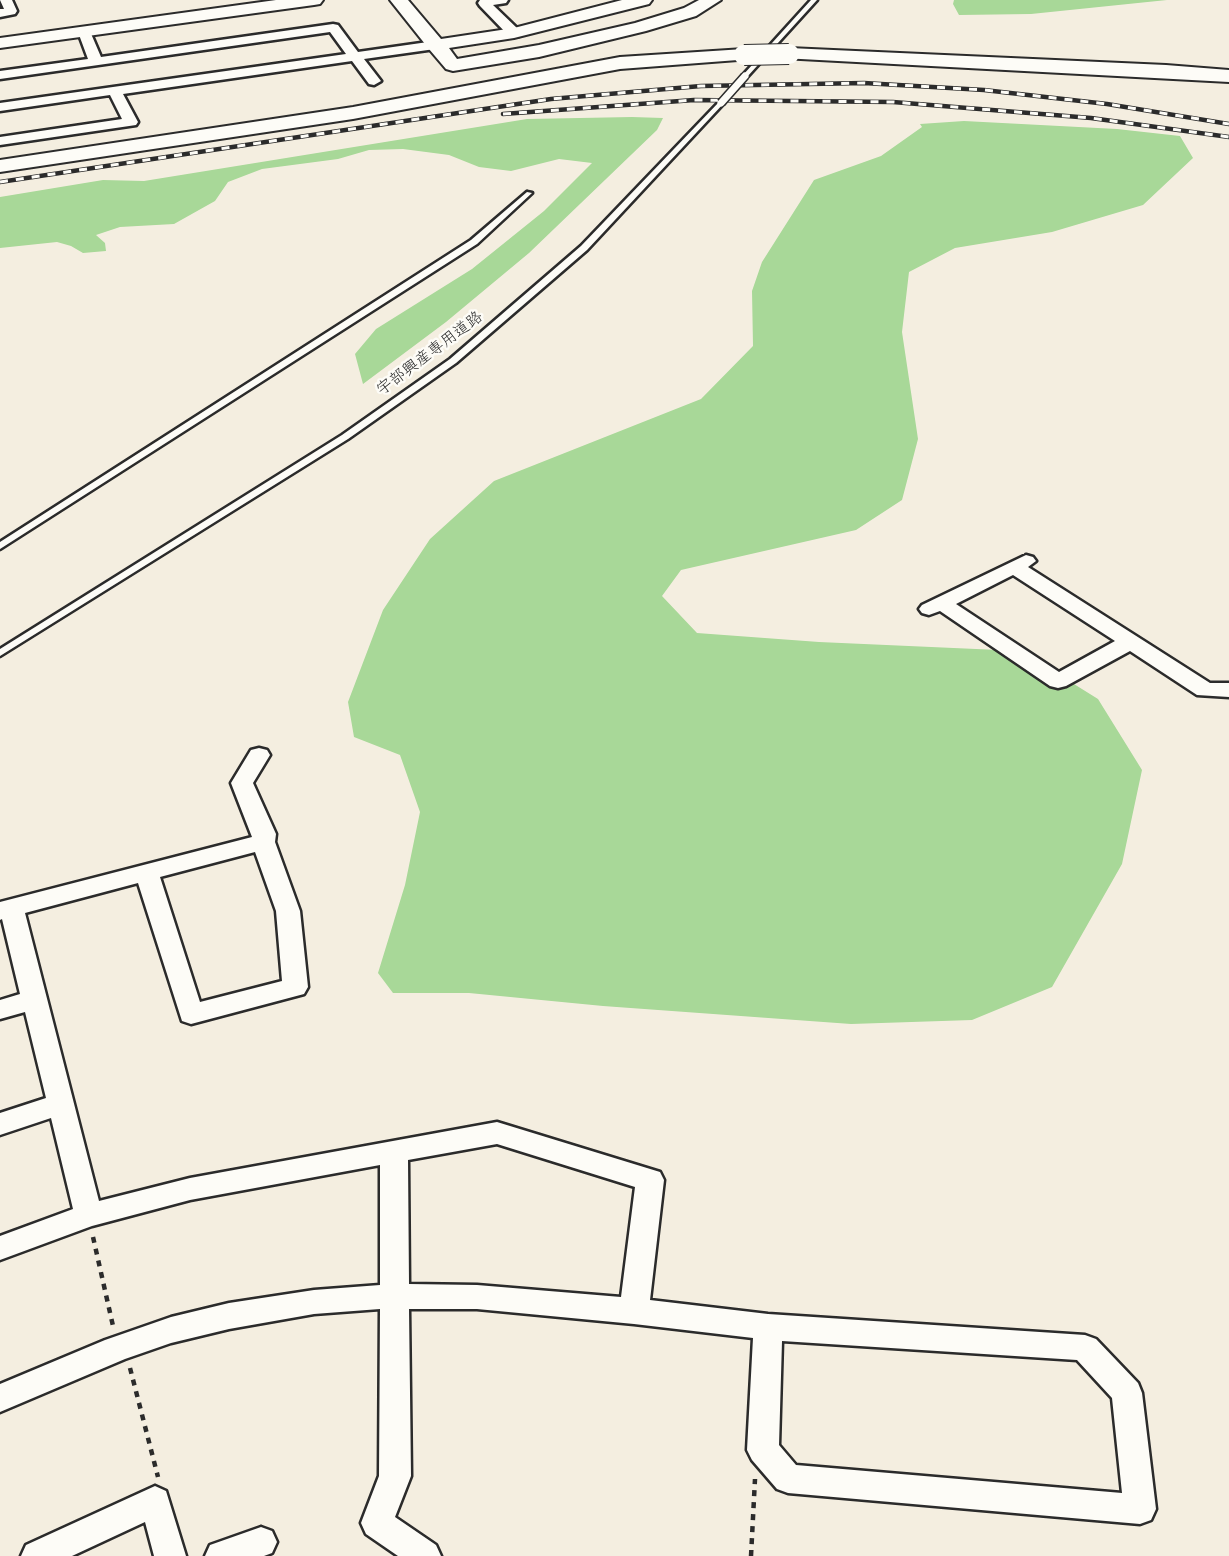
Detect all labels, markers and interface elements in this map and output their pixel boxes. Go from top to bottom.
street label: 宇部興産専用道路 [374,309,488,401]

